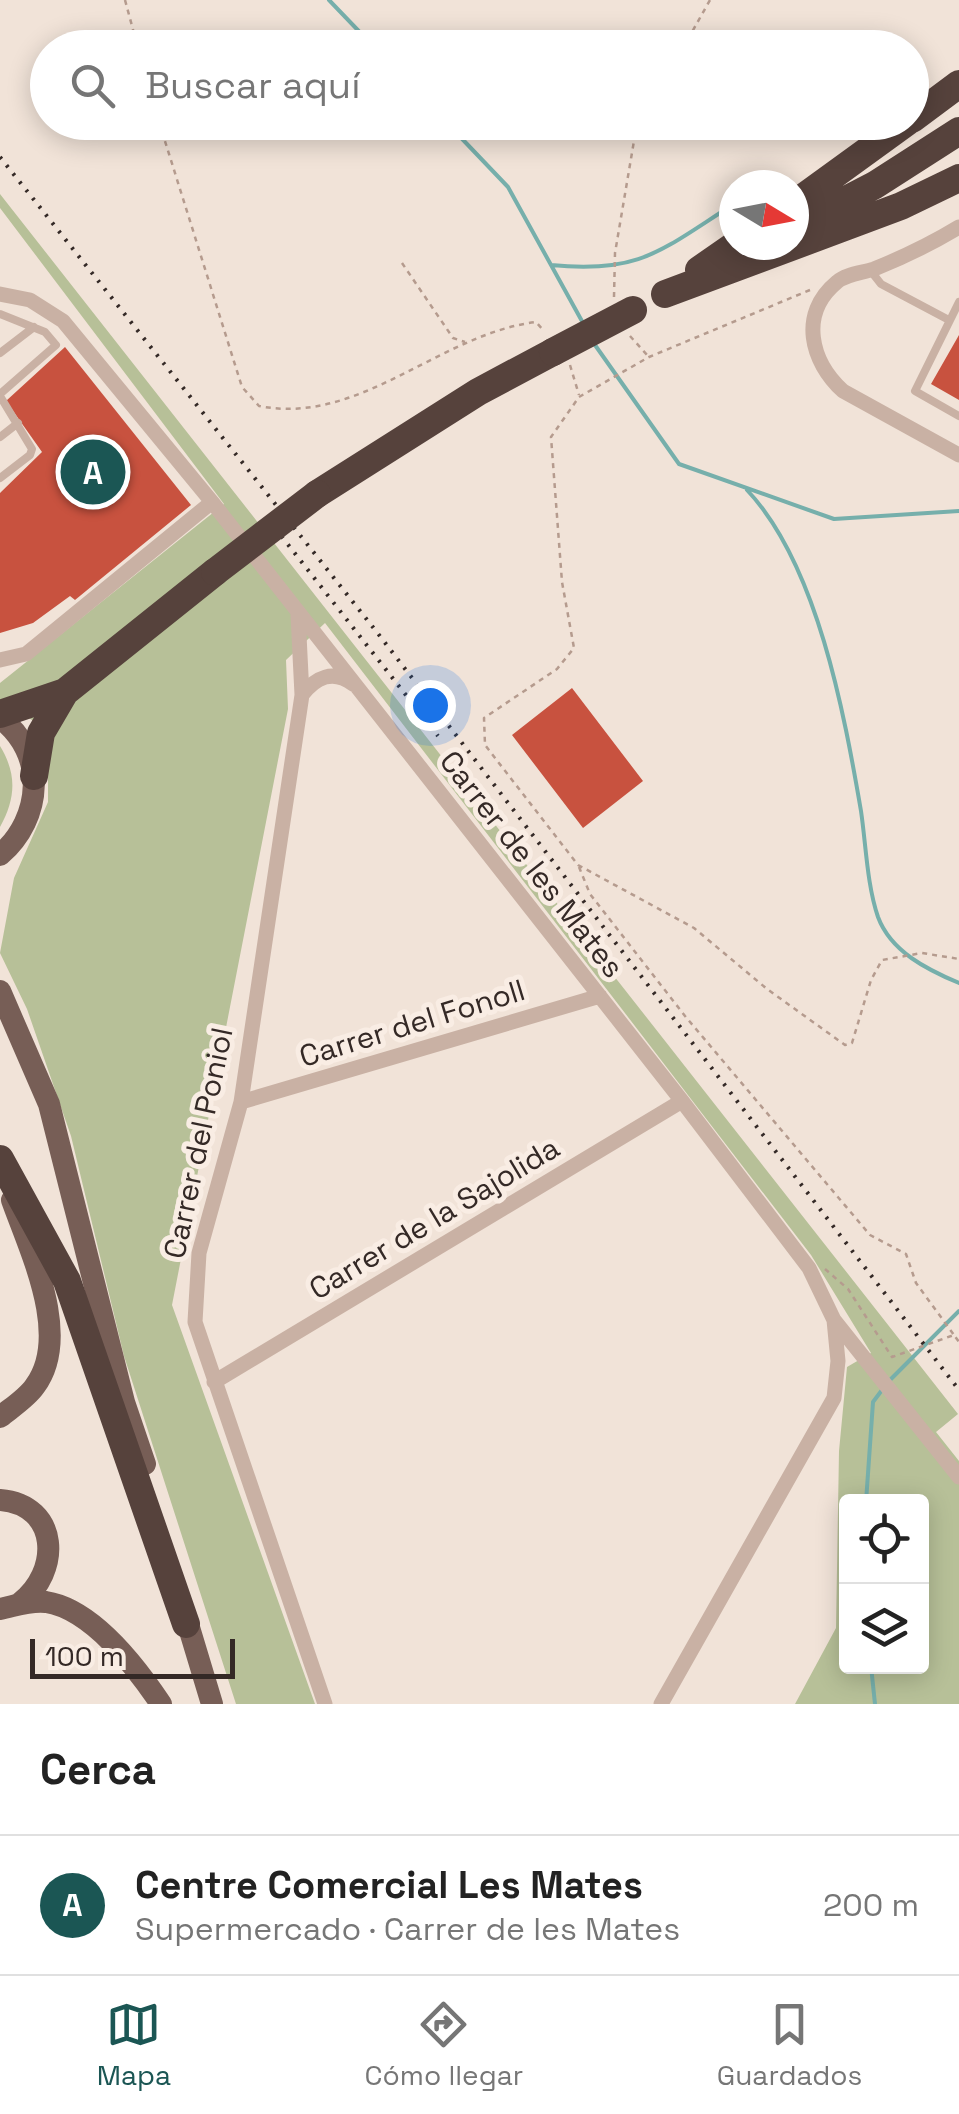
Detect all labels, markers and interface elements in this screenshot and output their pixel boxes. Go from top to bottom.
search box [30,30,929,140]
icon: search [65,58,120,113]
text: Buscar aquí [145,61,360,109]
north arrow [719,170,809,260]
pin: A [61,434,126,510]
your location [405,680,456,731]
street label: Carrer de les Mates [431,743,633,985]
street label: Carrer del Fonoll [295,970,529,1076]
street label: Carrer del Poniol [154,1024,242,1262]
street label: Carrer de la Sajolida [302,1128,566,1308]
map controls [839,1494,929,1674]
button: locate [839,1494,929,1584]
button: layers [839,1584,929,1674]
scale bar [30,1634,235,1678]
text: 100 m [45,1638,124,1674]
text: Cerca [40,1743,156,1796]
text: Centre Comercial Les Mates [135,1861,643,1909]
text: A [62,1885,83,1925]
text: 200 m [823,1885,919,1925]
text: Supermercado · Carrer de les Mates [135,1909,680,1949]
tab: Mapa [97,1997,171,2093]
tab: Cómo llegar [365,1997,523,2093]
tab: Guardados [717,1997,862,2093]

